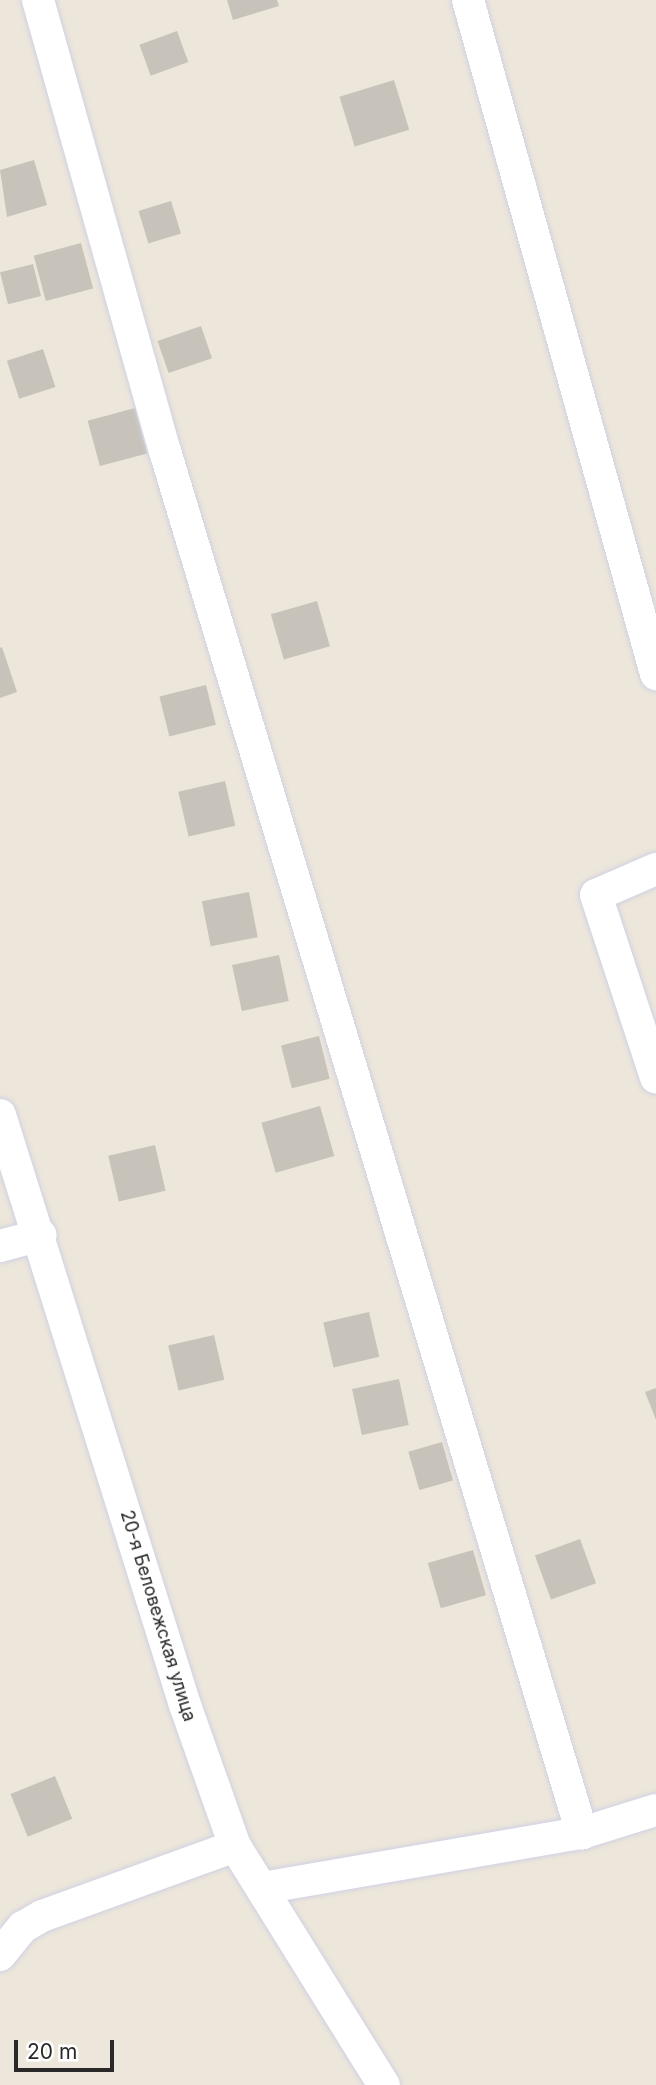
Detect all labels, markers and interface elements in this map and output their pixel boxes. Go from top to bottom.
street label: 20-я Беловежская улица [116,1508,200,1724]
scale bar [18,2025,117,2070]
text: 20 m [27,2039,77,2064]

